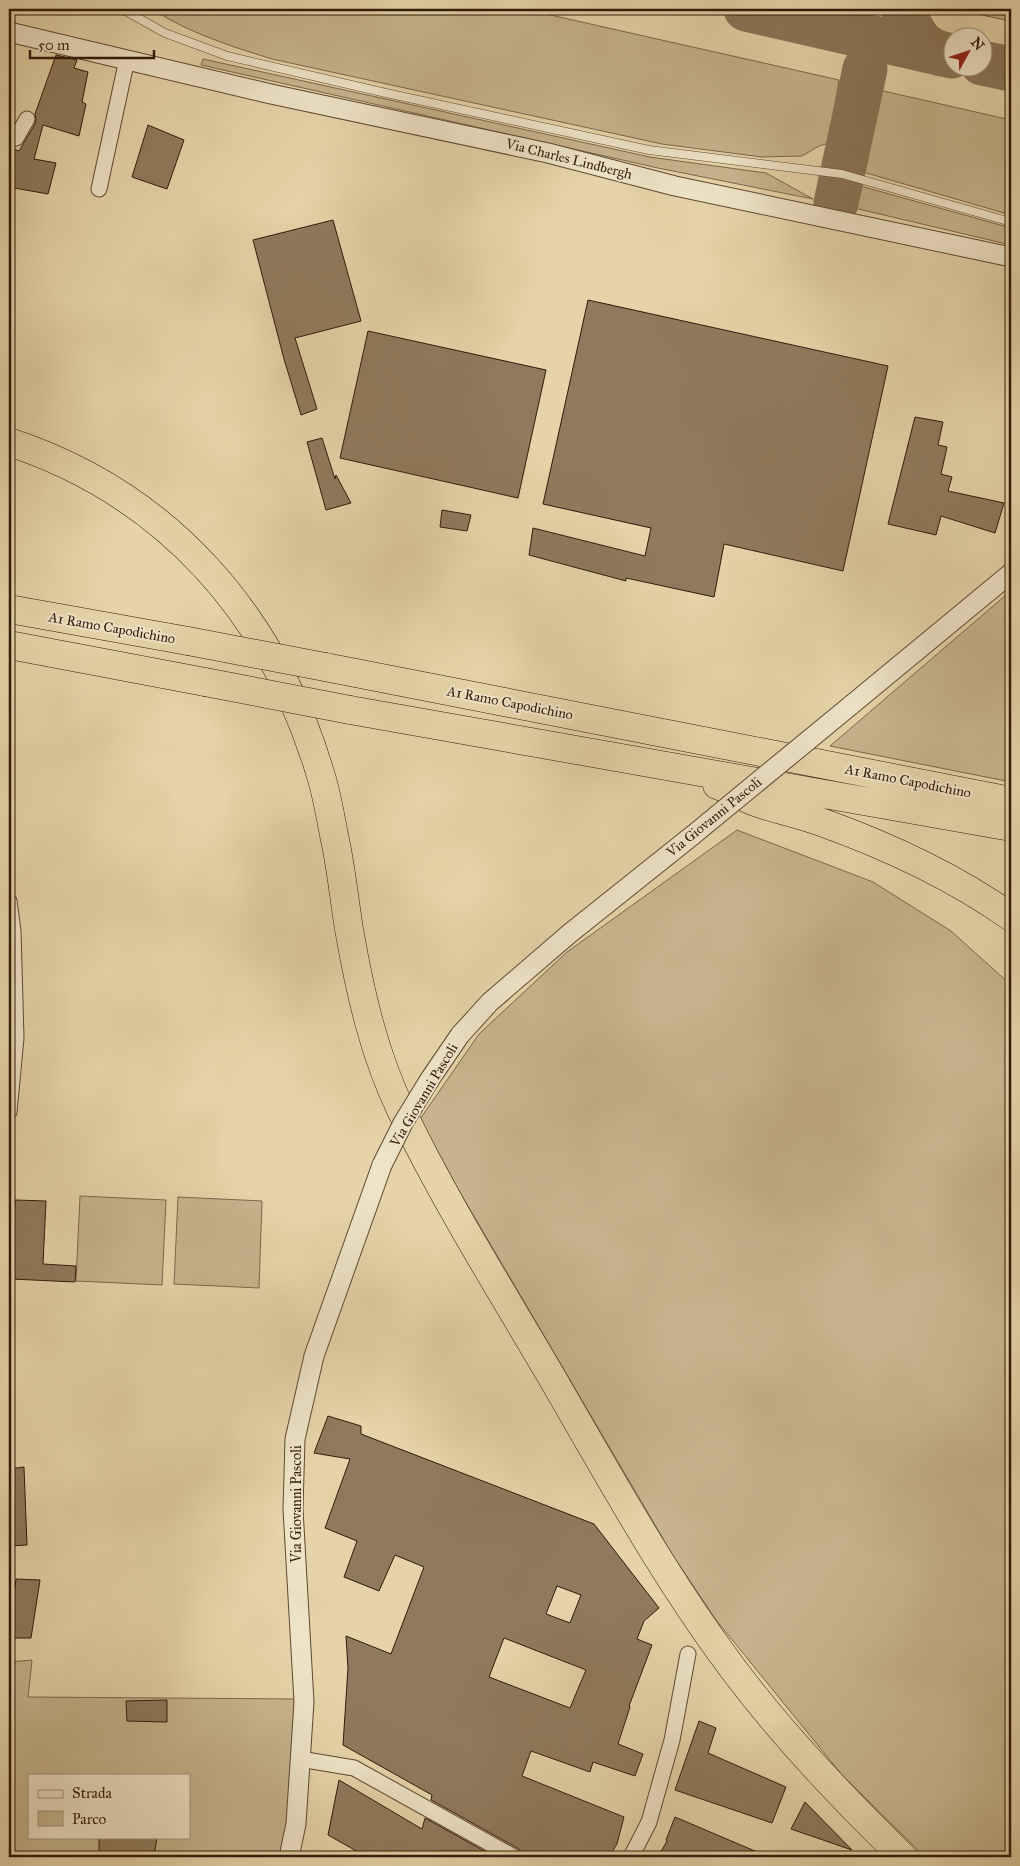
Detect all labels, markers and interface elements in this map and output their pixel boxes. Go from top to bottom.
scale bar [30,28,154,60]
north arrow [942,28,992,78]
text: N [967,34,988,54]
text: 50 m [38,36,70,54]
street label: Via Charles Lindbergh [503,135,634,183]
street label: A1 Ramo Capodichino [46,608,177,648]
street label: A1 Ramo Capodichino [444,682,575,724]
street label: A1 Ramo Capodichino [842,760,973,802]
street label: Via Giovanni Pascoli [662,773,765,861]
street label: Via Giovanni Pascoli [386,1040,462,1151]
street label: Via Giovanni Pascoli [288,1445,305,1564]
legend [28,1774,190,1838]
text: Strada [72,1784,112,1802]
text: Parco [72,1810,107,1828]

